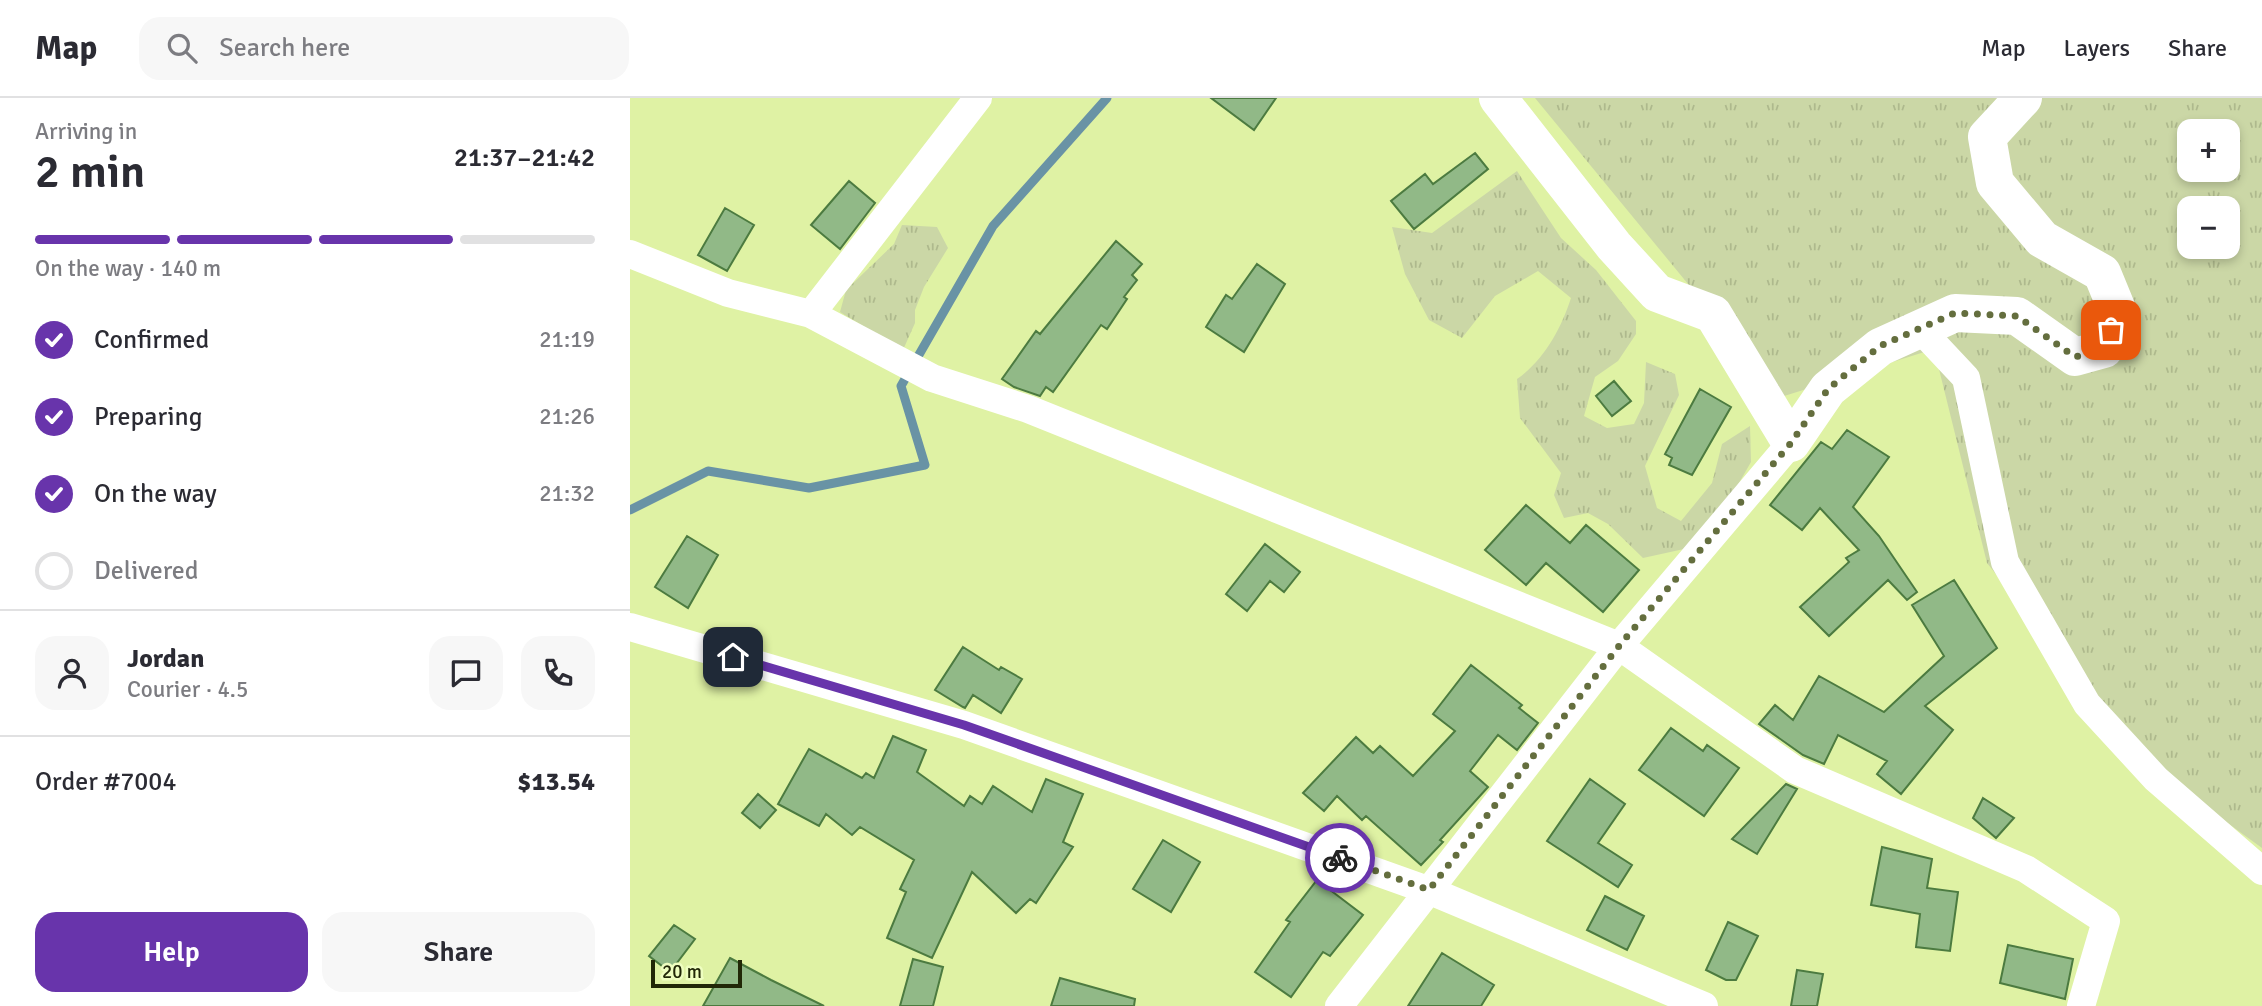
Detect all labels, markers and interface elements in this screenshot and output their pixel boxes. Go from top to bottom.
search box [139,17,629,80]
text: Map [35,28,97,69]
icon: search [163,29,201,67]
text: Search here [219,32,350,64]
text: Map [1981,33,2026,63]
text: Layers [2064,33,2130,63]
text: Share [2168,33,2227,63]
text: Arriving in [35,117,137,146]
map controls [2177,119,2240,259]
button: + [2177,119,2240,182]
text: 21:37–21:42 [454,142,595,174]
text: 2 min [35,144,145,200]
button: − [2177,196,2240,259]
text: On the way · 140 m [35,254,221,283]
pin [2081,300,2141,360]
icon: bag [2092,311,2130,349]
icon: check [35,321,73,359]
text: Confirmed [94,324,209,356]
text: 21:19 [539,325,595,354]
icon: check [35,398,73,436]
text: Preparing [94,401,202,433]
text: 21:26 [539,402,595,431]
icon: check [35,475,73,513]
text: On the way [94,478,217,510]
text: 21:32 [539,479,595,508]
text: Delivered [94,555,199,587]
pin [703,627,763,687]
button: person [35,636,109,710]
button: chat [429,636,503,710]
button: phone [521,636,595,710]
icon: home [714,638,752,676]
text: Jordan [127,643,204,675]
text: Courier · 4.5 [127,675,248,704]
text: Order #7004 [35,766,176,798]
text: $13.54 [517,766,595,798]
courier [1305,823,1375,893]
icon: bike [1321,839,1359,877]
button: Help [35,912,308,992]
button: Share [322,912,595,992]
scale bar [651,957,742,989]
text: 20 m [662,960,702,984]

